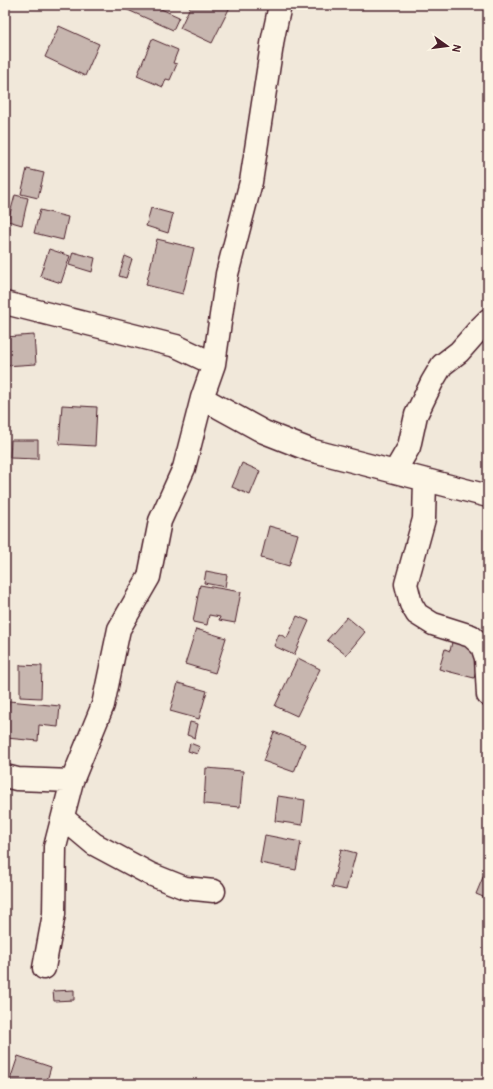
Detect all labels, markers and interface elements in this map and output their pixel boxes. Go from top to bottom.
north arrow [427,26,467,66]
text: N [449,43,463,54]

